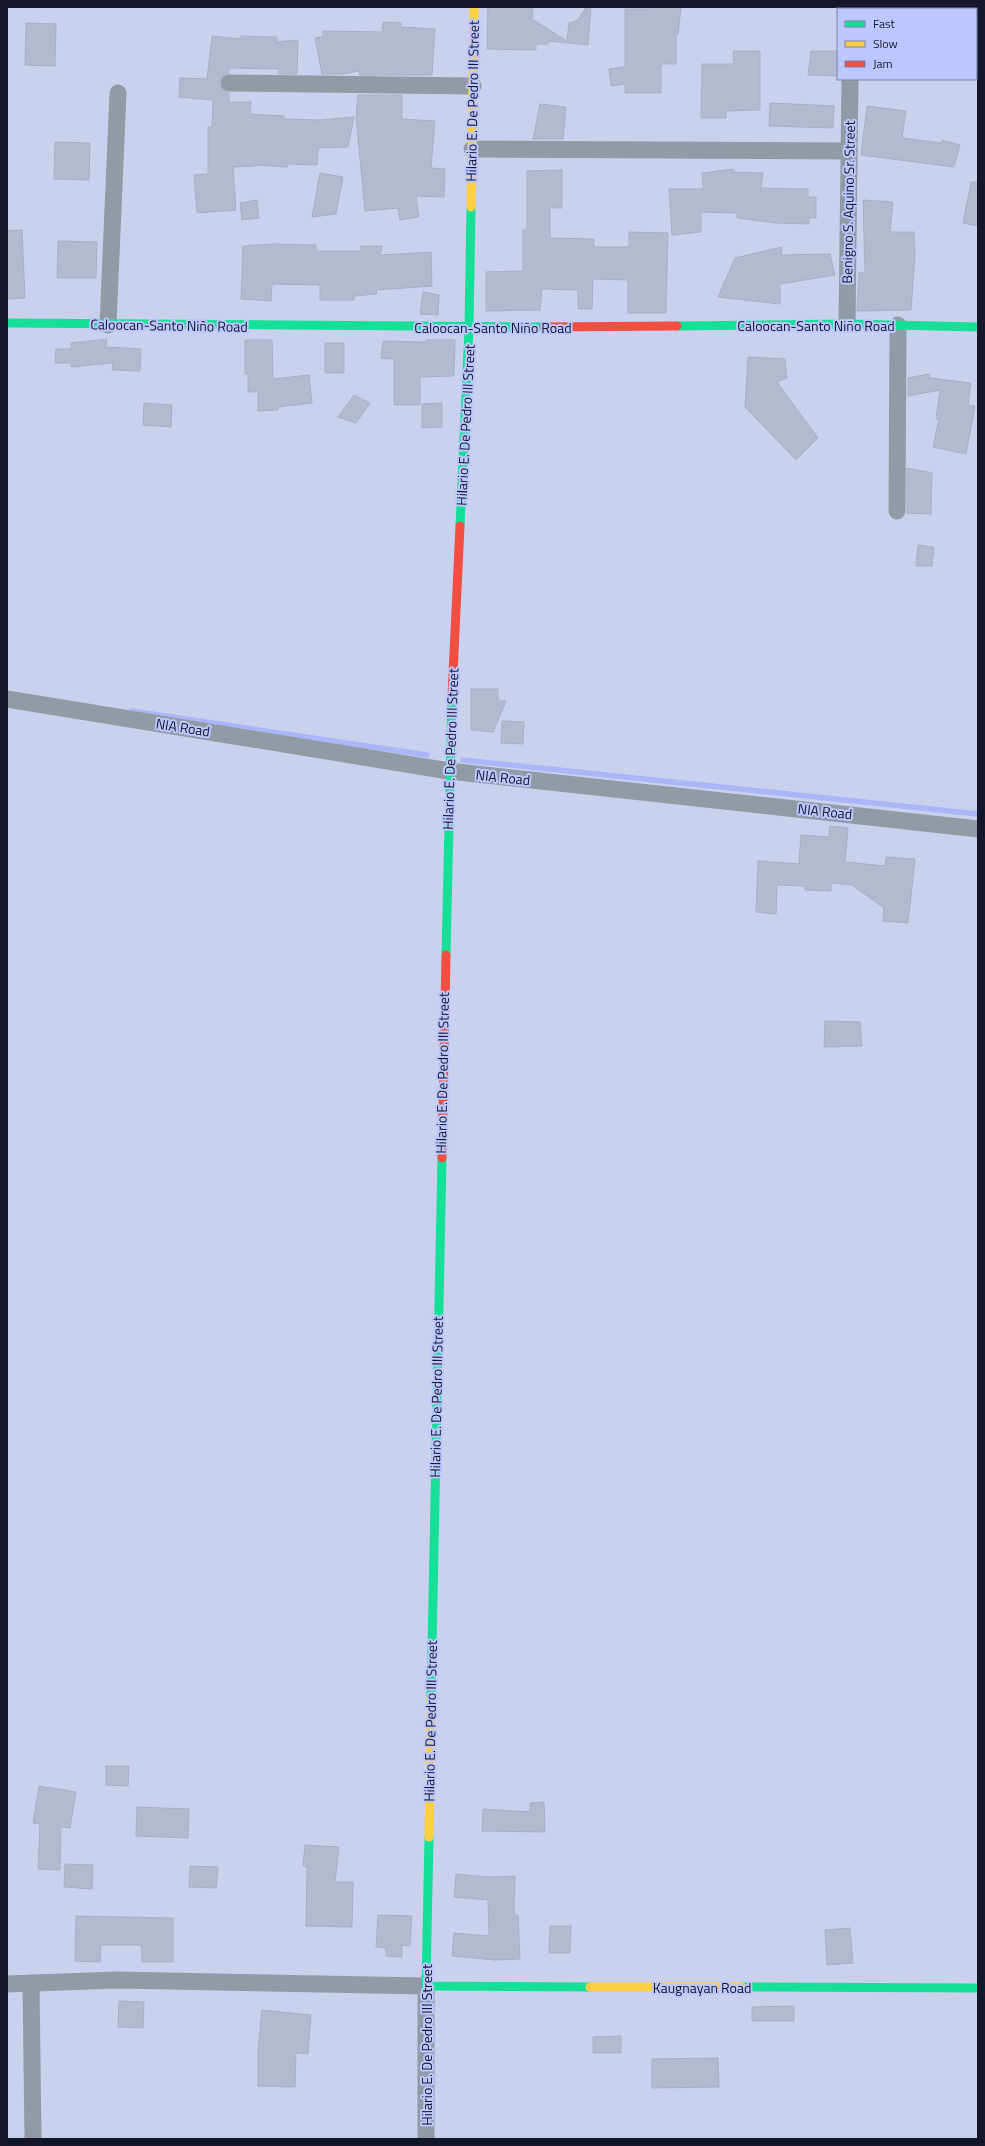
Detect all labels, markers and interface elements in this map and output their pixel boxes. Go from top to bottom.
legend [837,8,977,80]
text: Fast [873,14,896,33]
street label: Hilario E. De Pedro III Street [460,20,484,182]
text: Slow [873,34,898,53]
text: Jam [873,54,893,73]
street label: Benigno S. Aquino Sr. Street [836,120,860,284]
street label: Caloocan-Santo Niño Road [90,313,248,337]
street label: Caloocan-Santo Niño Road [737,315,895,336]
street label: Caloocan-Santo Niño Road [414,317,572,338]
street label: Hilario E. De Pedro III Street [450,344,480,506]
street label: Hilario E. De Pedro III Street [437,668,463,830]
street label: NIA Road [154,712,212,742]
street label: NIA Road [475,764,531,790]
street label: NIA Road [797,798,853,824]
street label: Hilario E. De Pedro III Street [430,992,454,1154]
street label: Hilario E. De Pedro III Street [424,1316,448,1478]
street label: Hilario E. De Pedro III Street [418,1640,442,1802]
street label: Hilario E. De Pedro III Street [416,1964,437,2126]
street label: Kaugnayan Road [653,1977,751,1998]

